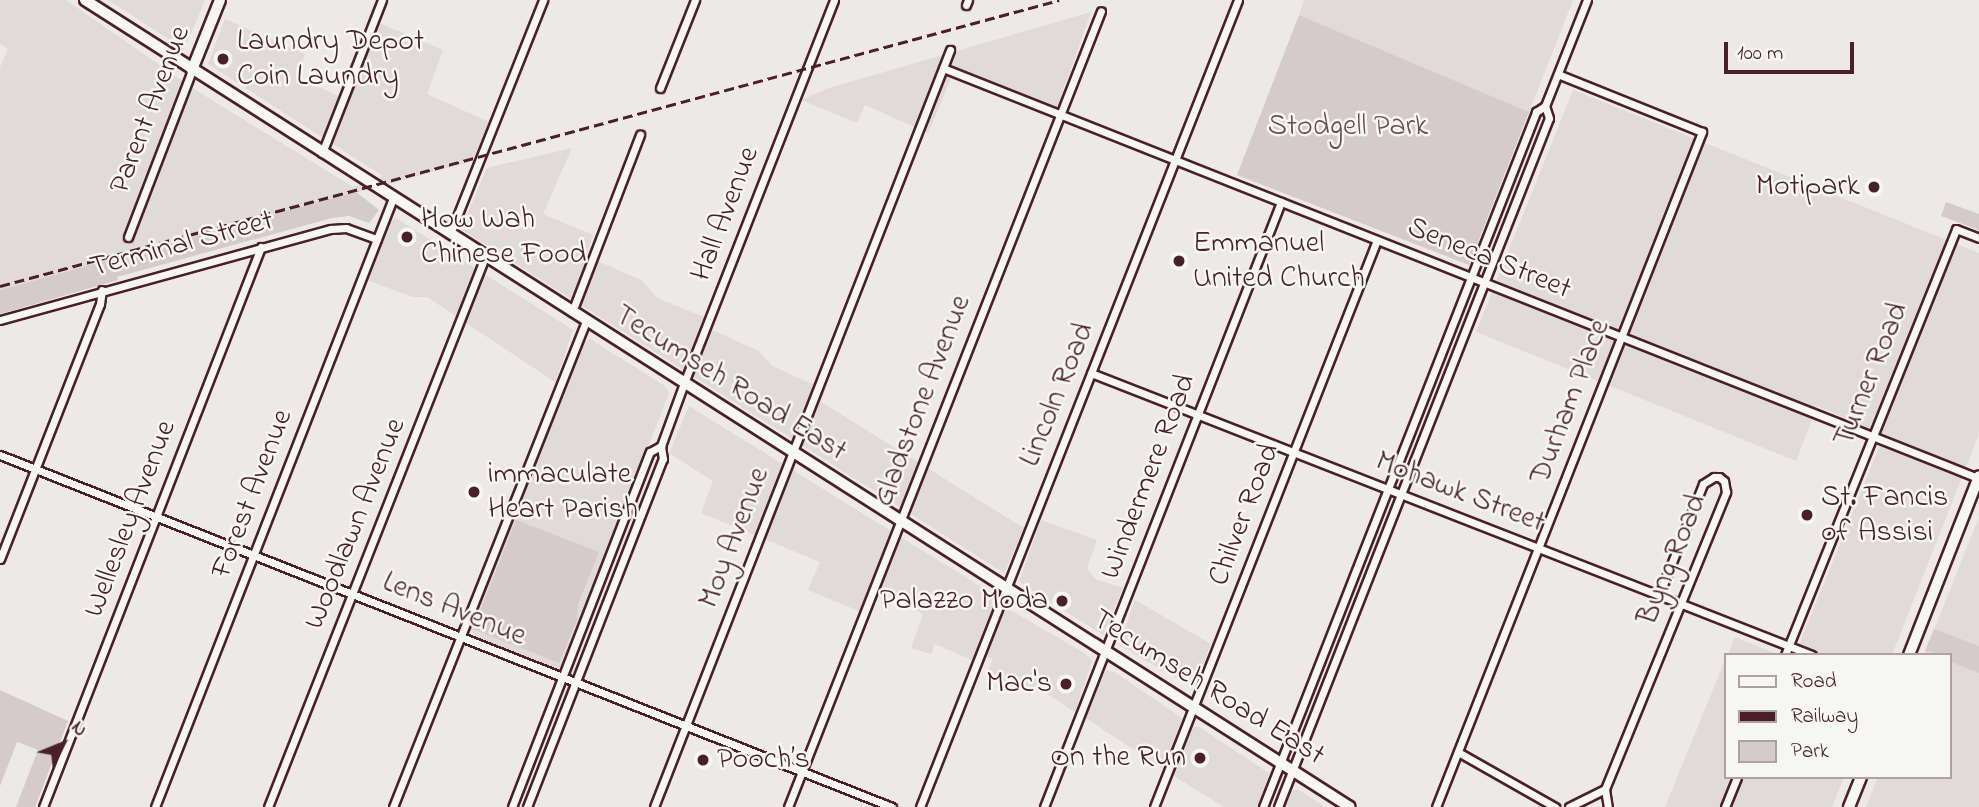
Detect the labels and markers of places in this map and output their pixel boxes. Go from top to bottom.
place label: Laundry Depot Coin Laundry [237,24,424,94]
marker: Laundry Depot Coin Laundry [215,51,231,67]
place label: Motipark [1756,169,1860,205]
marker: Motipark [1866,179,1882,195]
place label: How Wah Chinese Food [421,202,586,272]
place label: Emmanuel United Church [1193,226,1365,296]
marker: How Wah Chinese Food [399,229,415,245]
marker: Emmanuel United Church [1171,253,1187,269]
place label: immaculate Heart Parish [488,457,638,528]
place label: St. Fancis of Assisi [1821,480,1948,550]
marker: immaculate Heart Parish [466,484,482,500]
marker: St. Fancis of Assisi [1799,507,1815,523]
place label: Palazzo Moda [880,583,1048,619]
marker: Palazzo Moda [1054,593,1070,609]
place label: Mac's [986,666,1052,702]
marker: Mac's [1058,676,1074,692]
place label: On the Run [1050,740,1186,776]
place label: Pooch’s [717,742,810,778]
marker: On the Run [1192,750,1208,766]
marker: Pooch’s [695,752,711,768]

